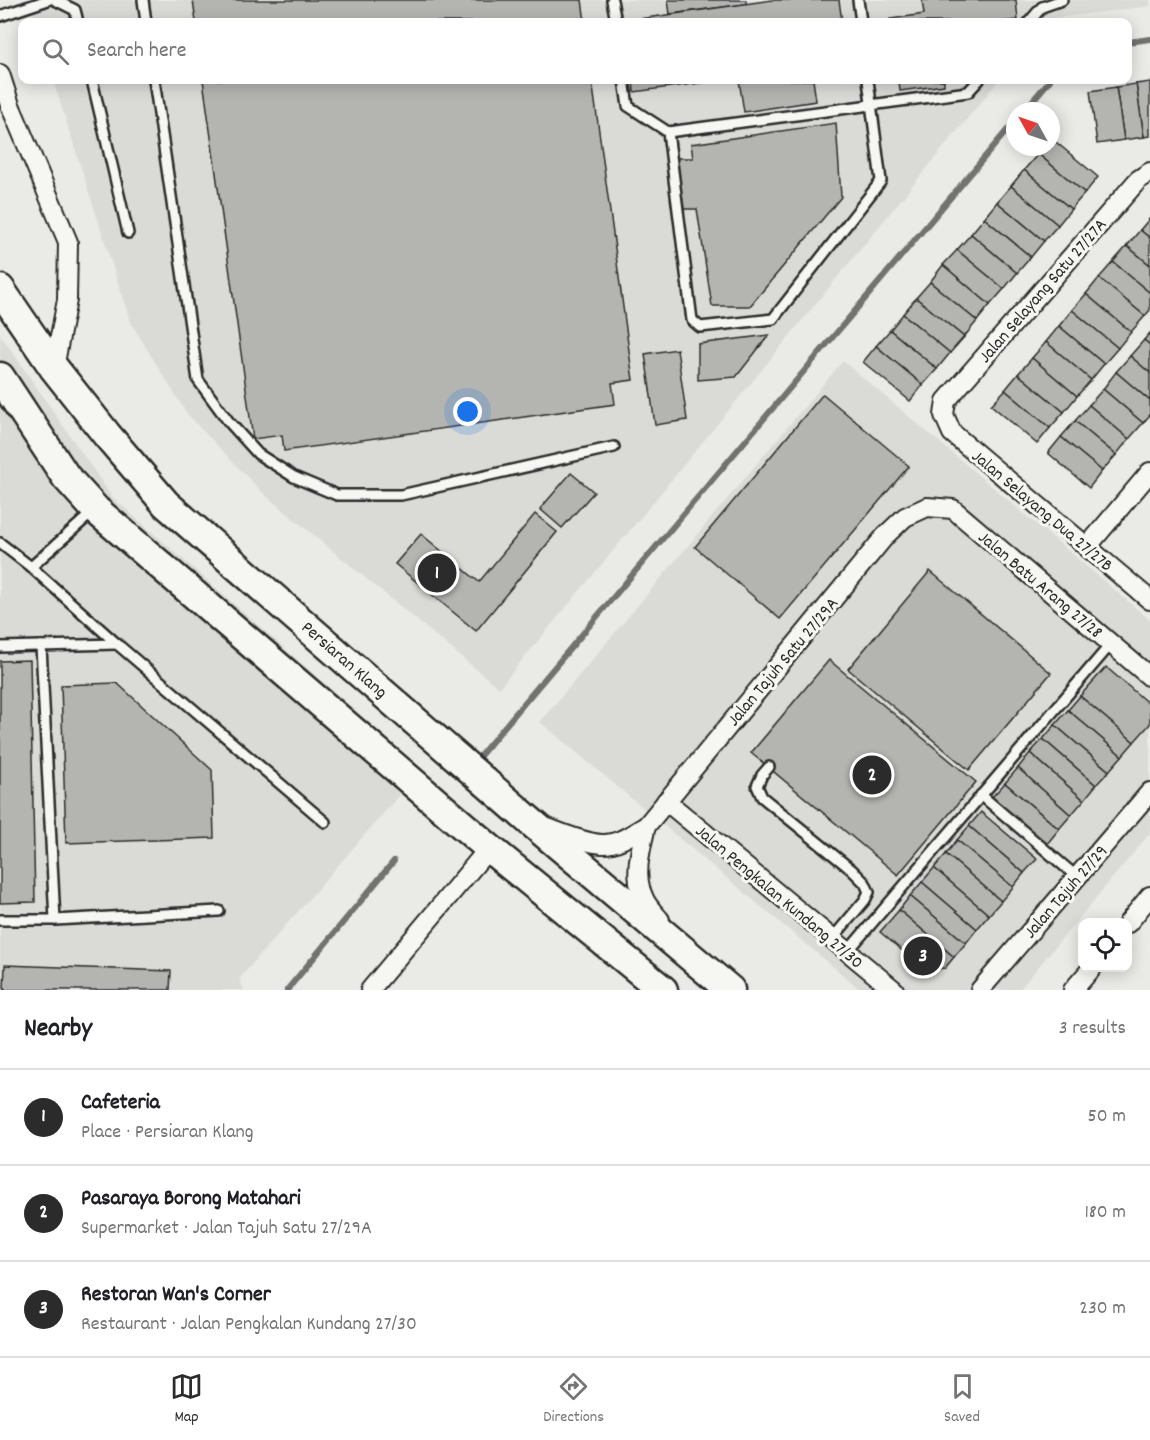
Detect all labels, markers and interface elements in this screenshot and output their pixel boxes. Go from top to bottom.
search box [18,18,1132,84]
icon: search [39,35,72,68]
text: Search here [87,36,186,67]
north arrow [1006,102,1060,156]
street label: Jalan Selayang Satu 27/27A [974,214,1114,369]
your location [453,397,482,426]
street label: Jalan Selayang Dua 27/27B [965,445,1117,579]
street label: Jalan Batu Arang 27/28 [972,526,1107,646]
pin: 1 [418,550,456,596]
street label: Jalan Tajuh Satu 27/29A [722,593,845,732]
street label: Persiaran Klang [295,616,392,705]
pin: 2 [852,752,892,798]
street label: Jalan Pengkalan Kundang 27/30 [689,820,868,976]
street label: Jalan Tajuh 27/29 [1019,840,1115,945]
map controls [1078,918,1132,972]
button: locate [1078,918,1132,972]
pin: 3 [904,934,942,978]
text: Nearby [24,1011,92,1048]
text: 3 results [1059,1015,1126,1043]
text: Cafeteria [81,1088,160,1119]
text: 1 [41,1103,46,1131]
text: 50 m [1088,1103,1126,1131]
text: Place · Persiaran Klang [81,1119,254,1147]
text: Pasaraya Borong Matahari [81,1184,301,1215]
text: 2 [39,1199,48,1227]
text: 180 m [1084,1199,1126,1227]
text: Supermarket · Jalan Tajuh Satu 27/29A [81,1215,372,1243]
text: Restoran Wan's Corner [81,1280,271,1311]
text: 3 [39,1295,48,1323]
text: 230 m [1079,1295,1126,1323]
text: Restaurant · Jalan Pengkalan Kundang 27/30 [81,1311,417,1339]
tab: Map [170,1370,203,1429]
tab: Directions [543,1370,604,1429]
tab: Saved [944,1370,980,1429]

